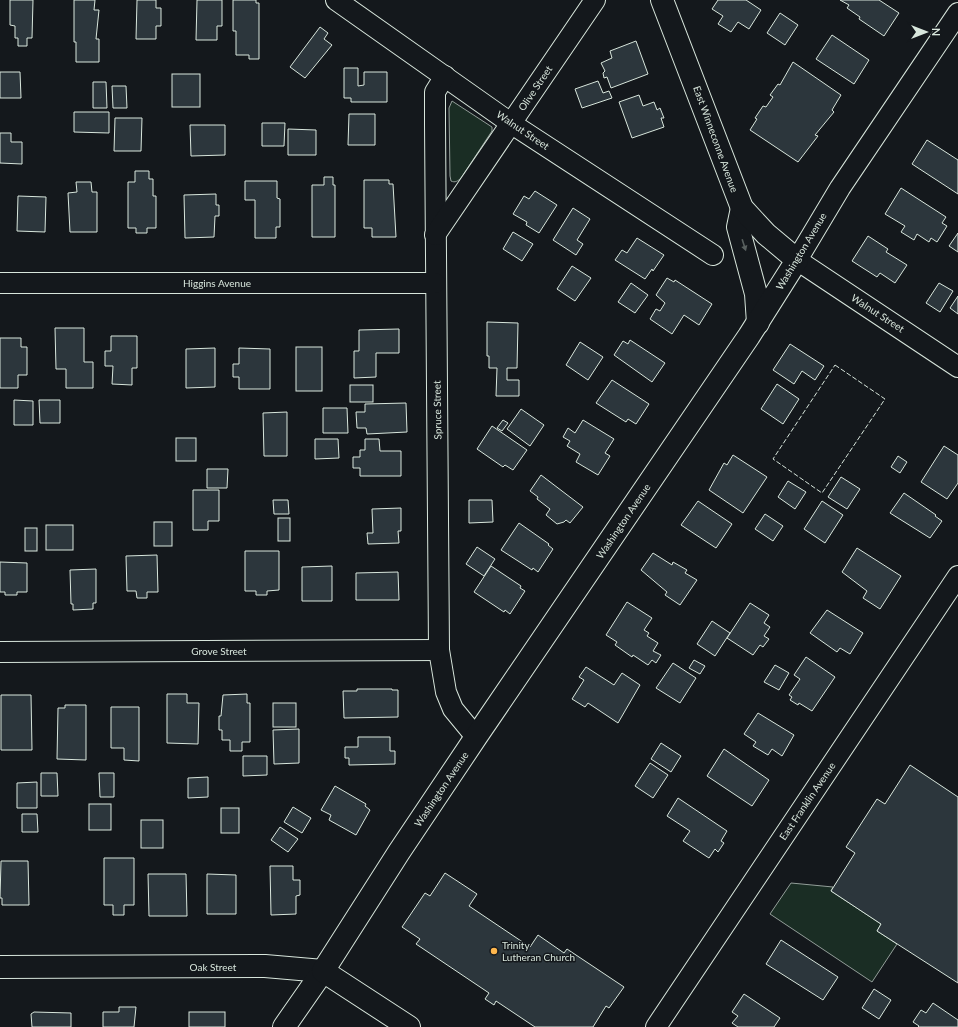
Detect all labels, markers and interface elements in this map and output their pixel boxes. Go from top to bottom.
north arrow [906,12,946,52]
text: N [930,28,943,36]
street label: Olive Street [516,63,555,113]
street label: East Winneconne Avenue [691,84,741,194]
street label: Walnut Street [494,108,552,152]
street label: Washington Avenue [773,210,829,292]
one-way arrow [741,240,747,252]
street label: Higgins Avenue [183,277,251,289]
street label: Walnut Street [849,291,907,335]
street label: Spruce Street [430,380,444,440]
street label: Washington Avenue [593,481,653,561]
street label: Grove Street [191,645,247,657]
street label: Washington Avenue [411,749,471,829]
street label: East Franklin Avenue [777,760,837,842]
place label: Trinity Lutheran Church [502,939,575,963]
marker: Trinity Lutheran Church [489,946,499,956]
street label: Oak Street [190,961,237,973]

